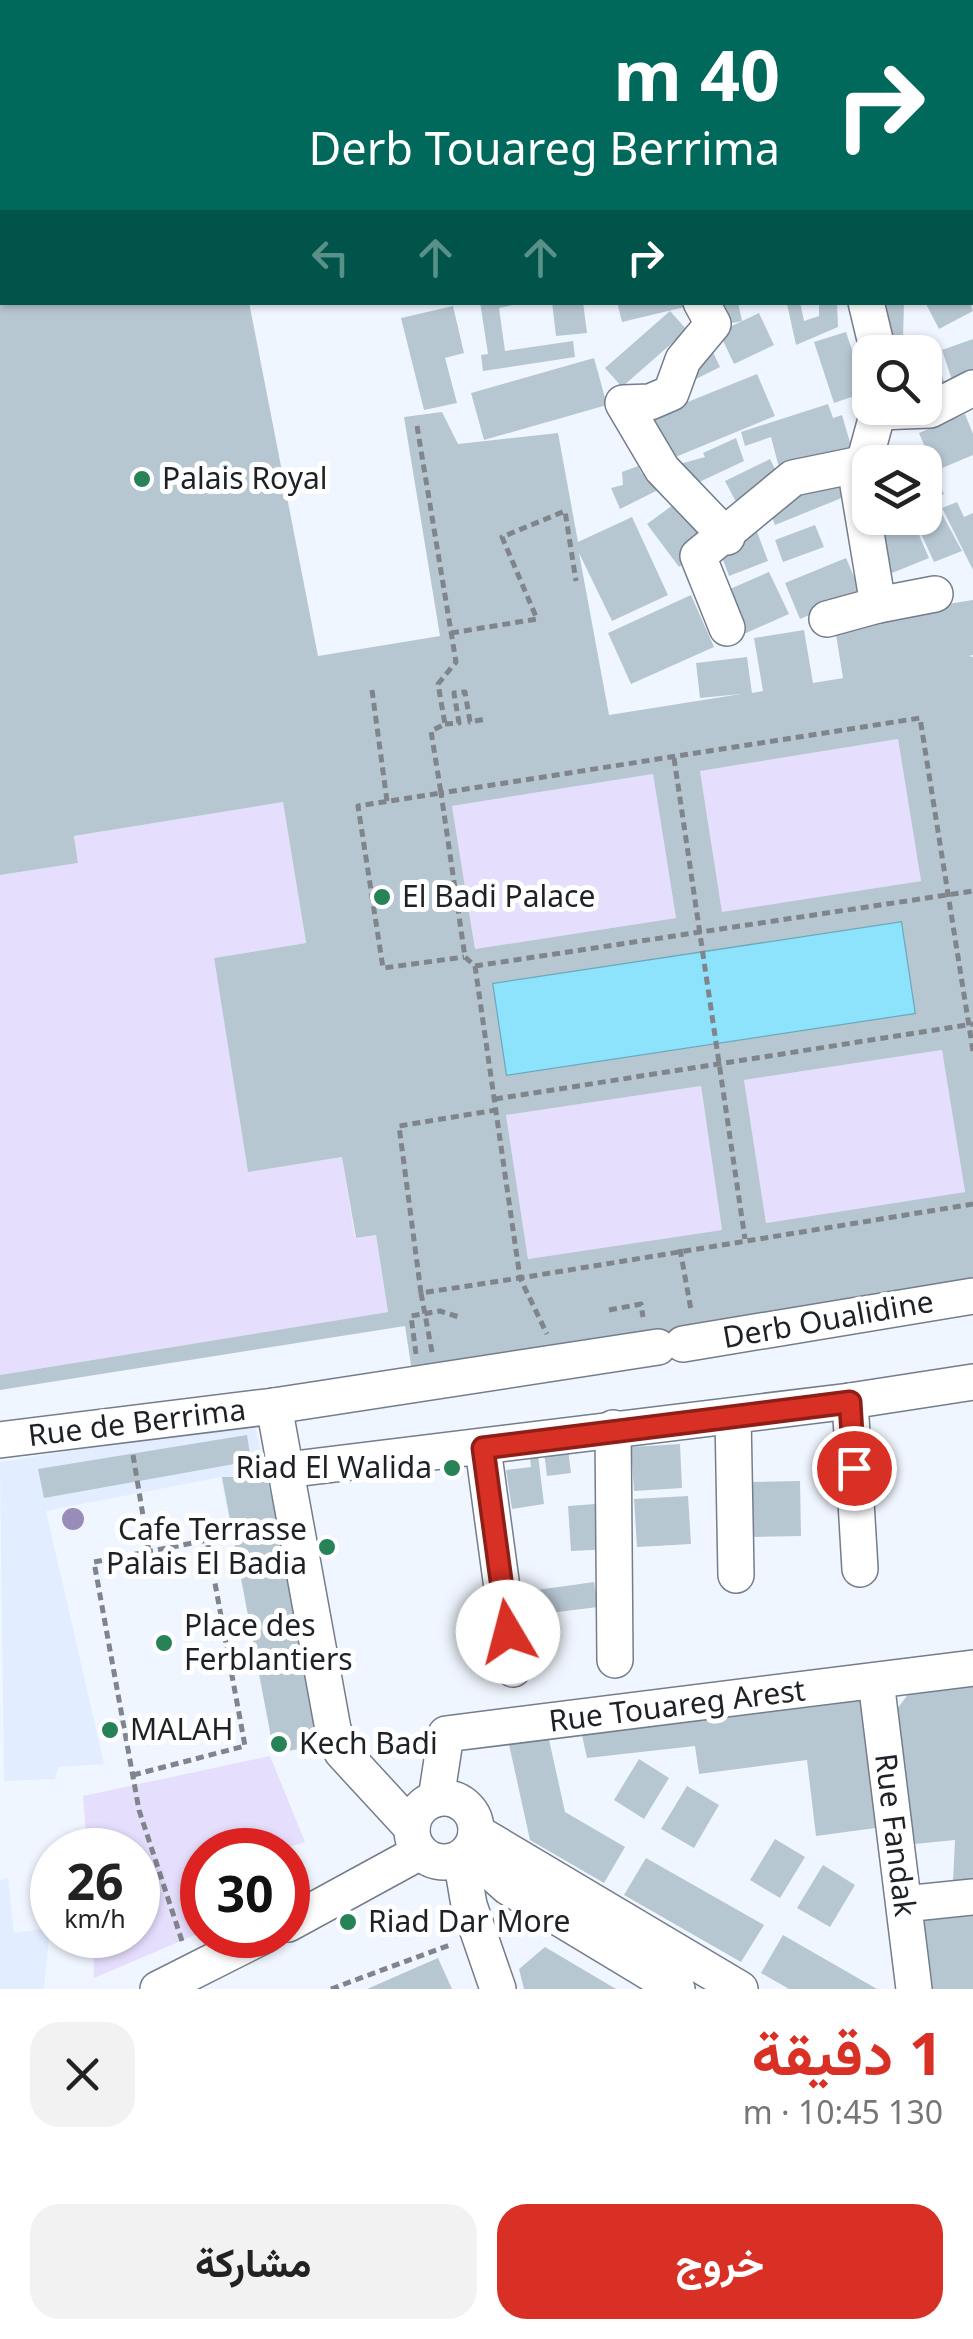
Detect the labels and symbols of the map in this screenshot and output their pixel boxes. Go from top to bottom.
place label: Palais Royal [162,457,328,498]
marker: Palais Royal [131,468,153,490]
place label: El Badi Palace [402,875,595,916]
marker: El Badi Palace [371,886,393,908]
street label: Derb Oualidine [719,1280,936,1357]
street label: Rue de Berrima [26,1388,248,1455]
pin [812,1426,897,1511]
place label: Riad El Walida [235,1446,432,1487]
marker: Riad El Walida [441,1457,463,1479]
place label: Cafe Terrasse Palais El Badia [106,1508,307,1583]
marker: Cafe Terrasse Palais El Badia [316,1536,338,1558]
position arrow [456,1580,560,1684]
place label: Place des Ferblantiers [184,1604,353,1679]
marker: Place des Ferblantiers [153,1632,175,1654]
street label: Rue Touareg Arest [546,1668,808,1741]
place label: MALAH [130,1708,234,1749]
marker: MALAH [99,1719,121,1741]
place label: Kech Badi [299,1722,438,1763]
marker: Kech Badi [268,1733,290,1755]
street label: Rue Fandak [866,1751,927,1919]
speed limit sign: 30 [180,1828,310,1958]
place label: Riad Dar More [368,1900,570,1941]
marker: Riad Dar More [337,1911,359,1933]

